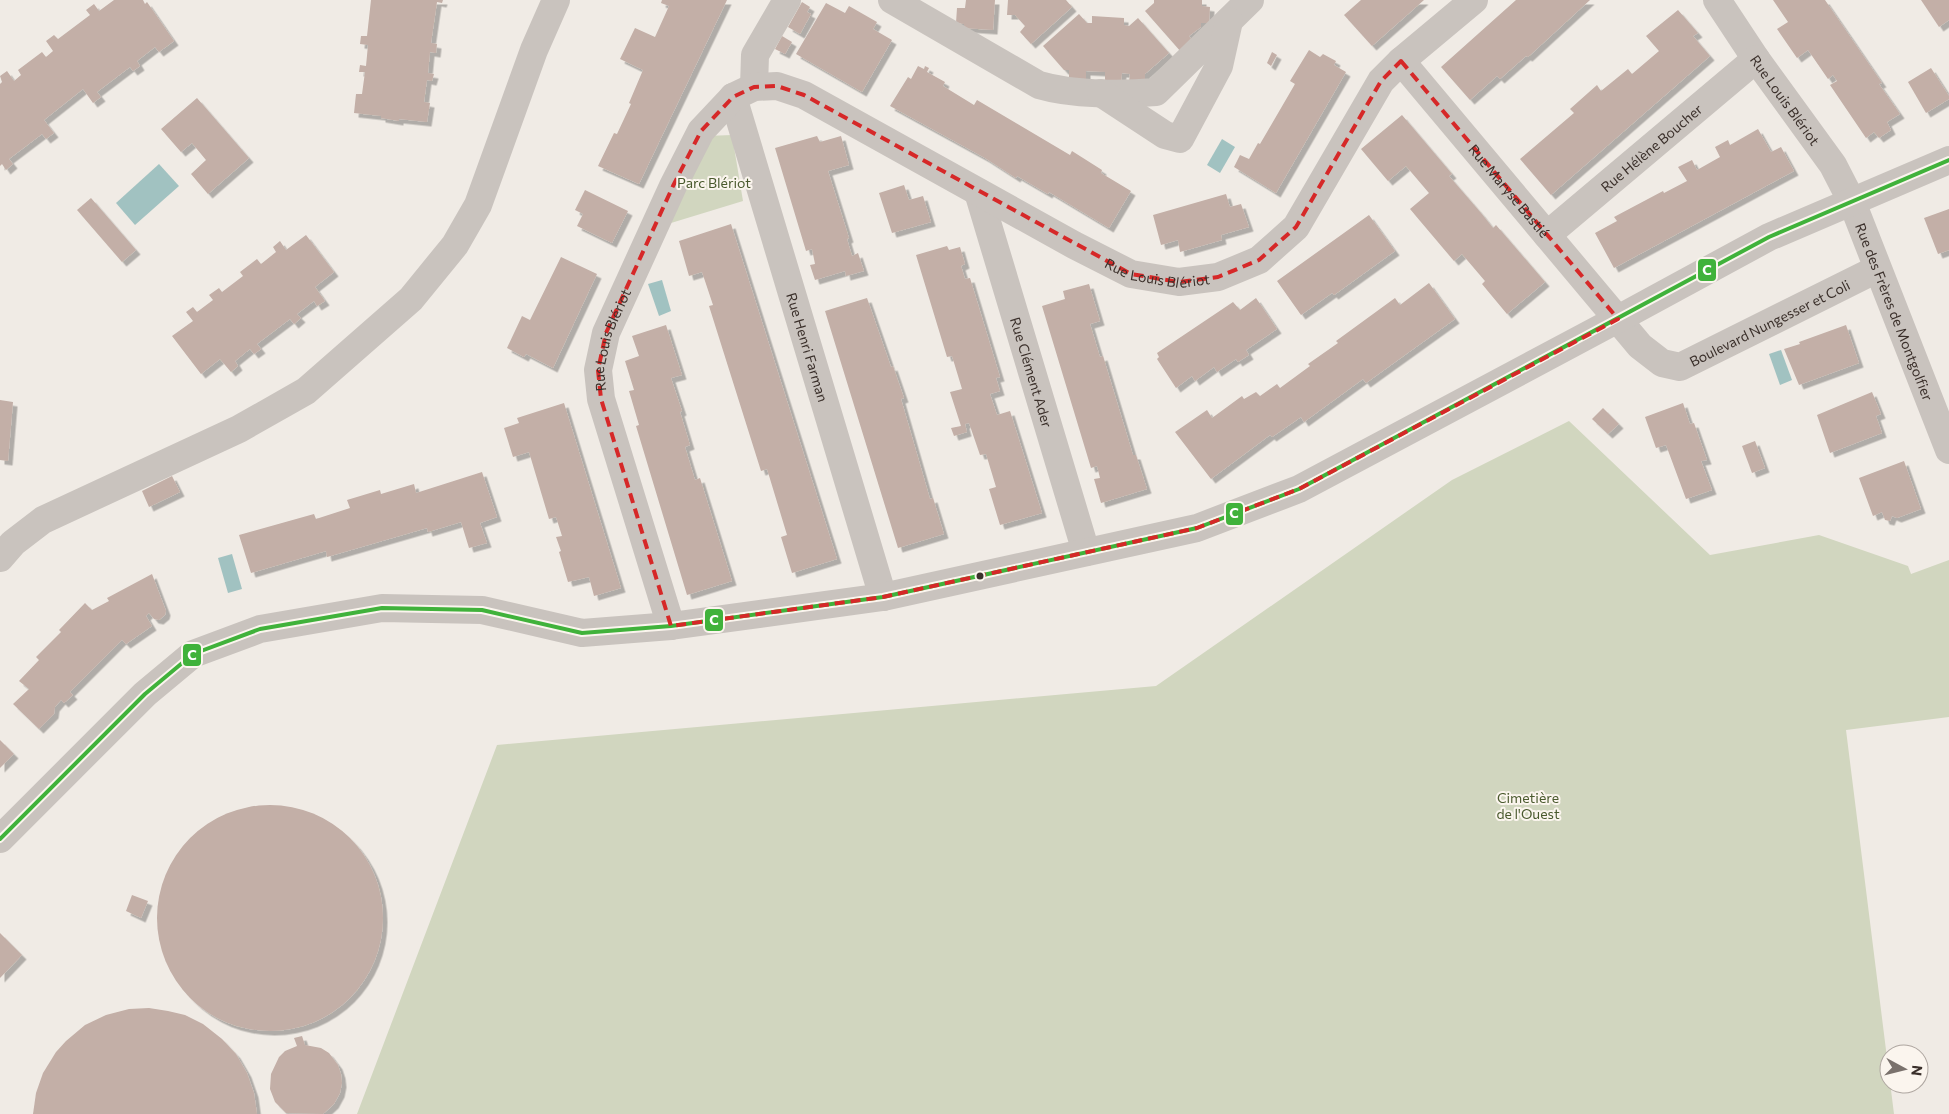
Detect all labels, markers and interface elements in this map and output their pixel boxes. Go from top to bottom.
street label: Rue Louis Blériot [1747,51,1824,148]
street label: Rue Hélène Boucher [1597,100,1706,195]
street label: Rue Maryse Bastié [1466,140,1554,241]
park label: Parc Blériot [677,174,751,191]
street label: Rue des Frères de Montgolfier [1852,220,1937,403]
street label: Rue Louis Blériot [1102,254,1211,290]
line badge: C [1697,258,1717,282]
text: C [1702,261,1712,278]
street label: Boulevard Nungesser et Coli [1686,275,1852,370]
street label: Rue Louis Blériot [589,285,634,392]
street label: Rue Henri Farman [784,290,832,404]
street label: Rue Clément Ader [1007,315,1057,430]
line badge: C [1225,502,1244,526]
text: C [1229,504,1239,521]
unlabelled marker [975,571,985,581]
line badge: C [704,608,724,632]
text: C [709,611,719,628]
line badge: C [182,643,202,667]
text: C [187,646,197,663]
park label: Cimetière de l'Ouest [1496,789,1560,822]
north arrow [1879,1044,1929,1094]
text: N [1908,1064,1926,1077]

